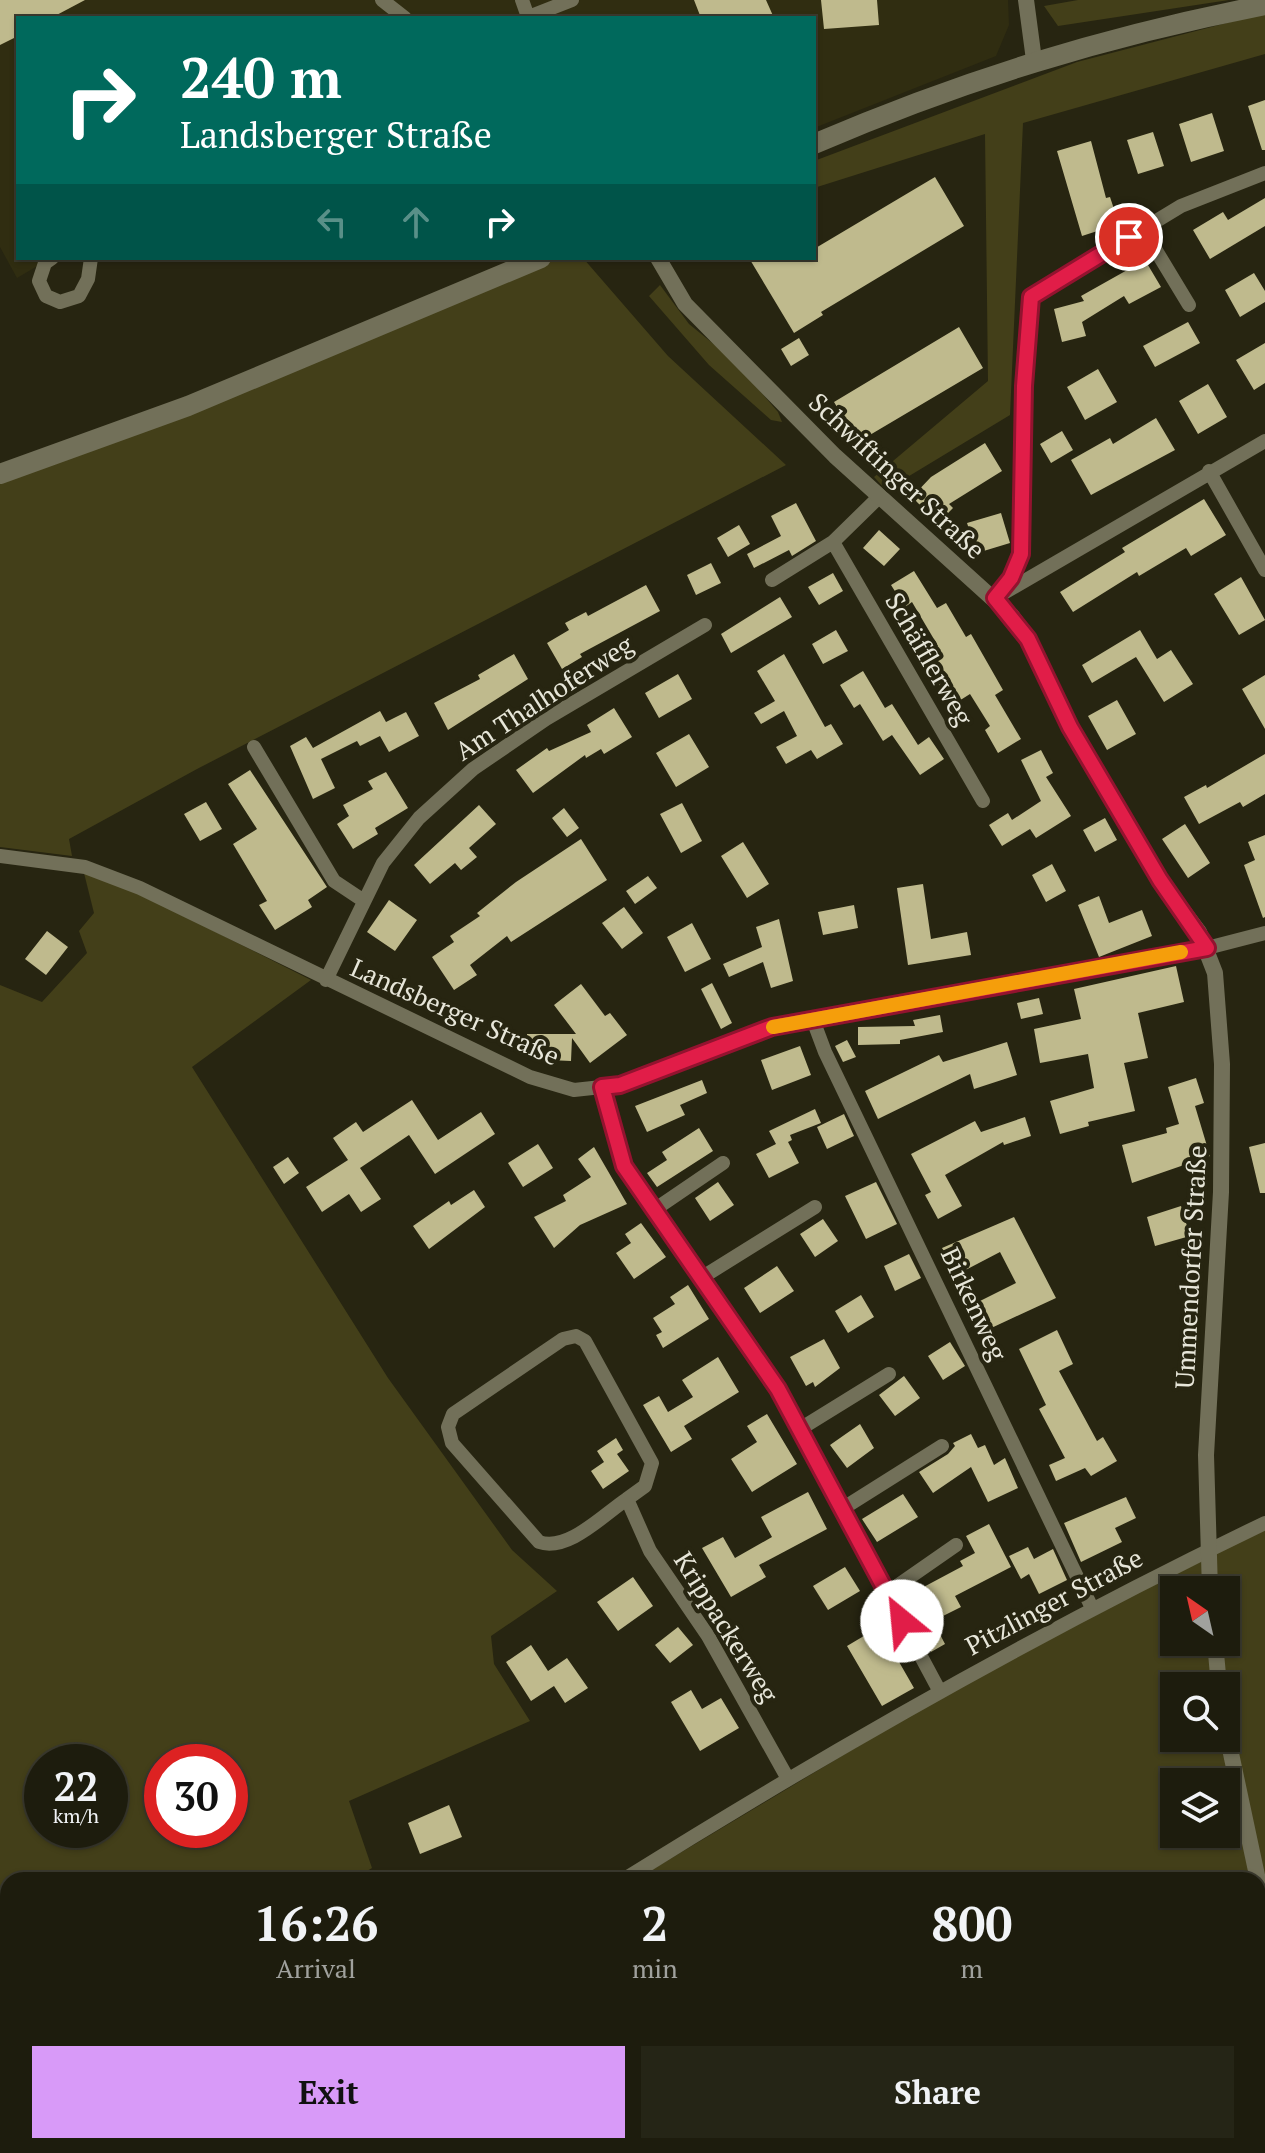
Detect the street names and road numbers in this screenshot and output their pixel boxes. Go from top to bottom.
street label: Schwiftinger Straße [802,385,993,566]
street label: Schäfflerweg [878,586,982,731]
street label: Am Thalhoferweg [448,627,639,767]
street label: Landsberger Straße [346,950,565,1072]
street label: Ummendorfer Straße [1167,1144,1213,1390]
street label: Birkenweg [934,1242,1016,1366]
street label: Pitzlinger Straße [959,1540,1148,1662]
street label: Krippackerweg [667,1545,787,1708]

